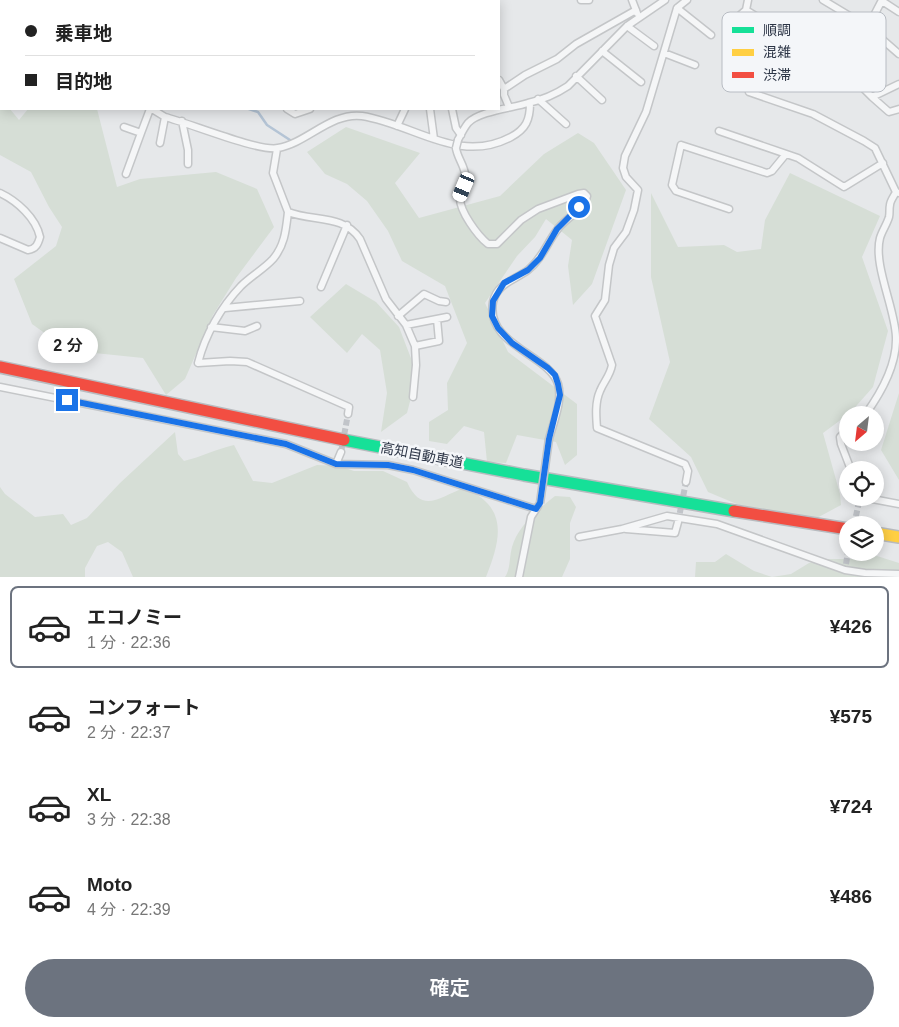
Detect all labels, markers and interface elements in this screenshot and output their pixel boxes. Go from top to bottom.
legend [722,12,886,92]
text: 順調 [763,22,791,38]
text: 乗車地 [55,23,112,44]
text: 混雑 [763,44,791,60]
text: 渋滞 [763,67,791,83]
text: 目的地 [55,71,112,92]
car [451,170,476,204]
route start [568,196,590,218]
callout: 2 分 [37,328,97,362]
text: 2 分 [53,337,83,354]
route end [56,389,78,411]
north arrow [839,406,884,451]
map controls [839,406,884,561]
street label: 高知自動車道 [379,439,465,471]
button: locate [839,461,884,506]
button: layers [839,516,884,561]
icon: car [27,605,72,650]
text: エコノミー [87,607,182,628]
text: ¥426 [830,616,872,637]
text: 1 分 · 22:36 [87,634,171,651]
icon: car [27,695,72,740]
text: コンフォート [87,697,200,718]
text: ¥575 [830,706,872,727]
text: 2 分 · 22:37 [87,724,171,741]
text: XL [87,784,111,805]
icon: car [27,785,72,830]
text: ¥724 [830,796,872,817]
text: 3 分 · 22:38 [87,811,171,828]
text: Moto [87,874,132,895]
icon: car [27,875,72,920]
text: ¥486 [830,886,872,907]
text: 4 分 · 22:39 [87,901,171,918]
button: 確定 [25,959,874,1017]

